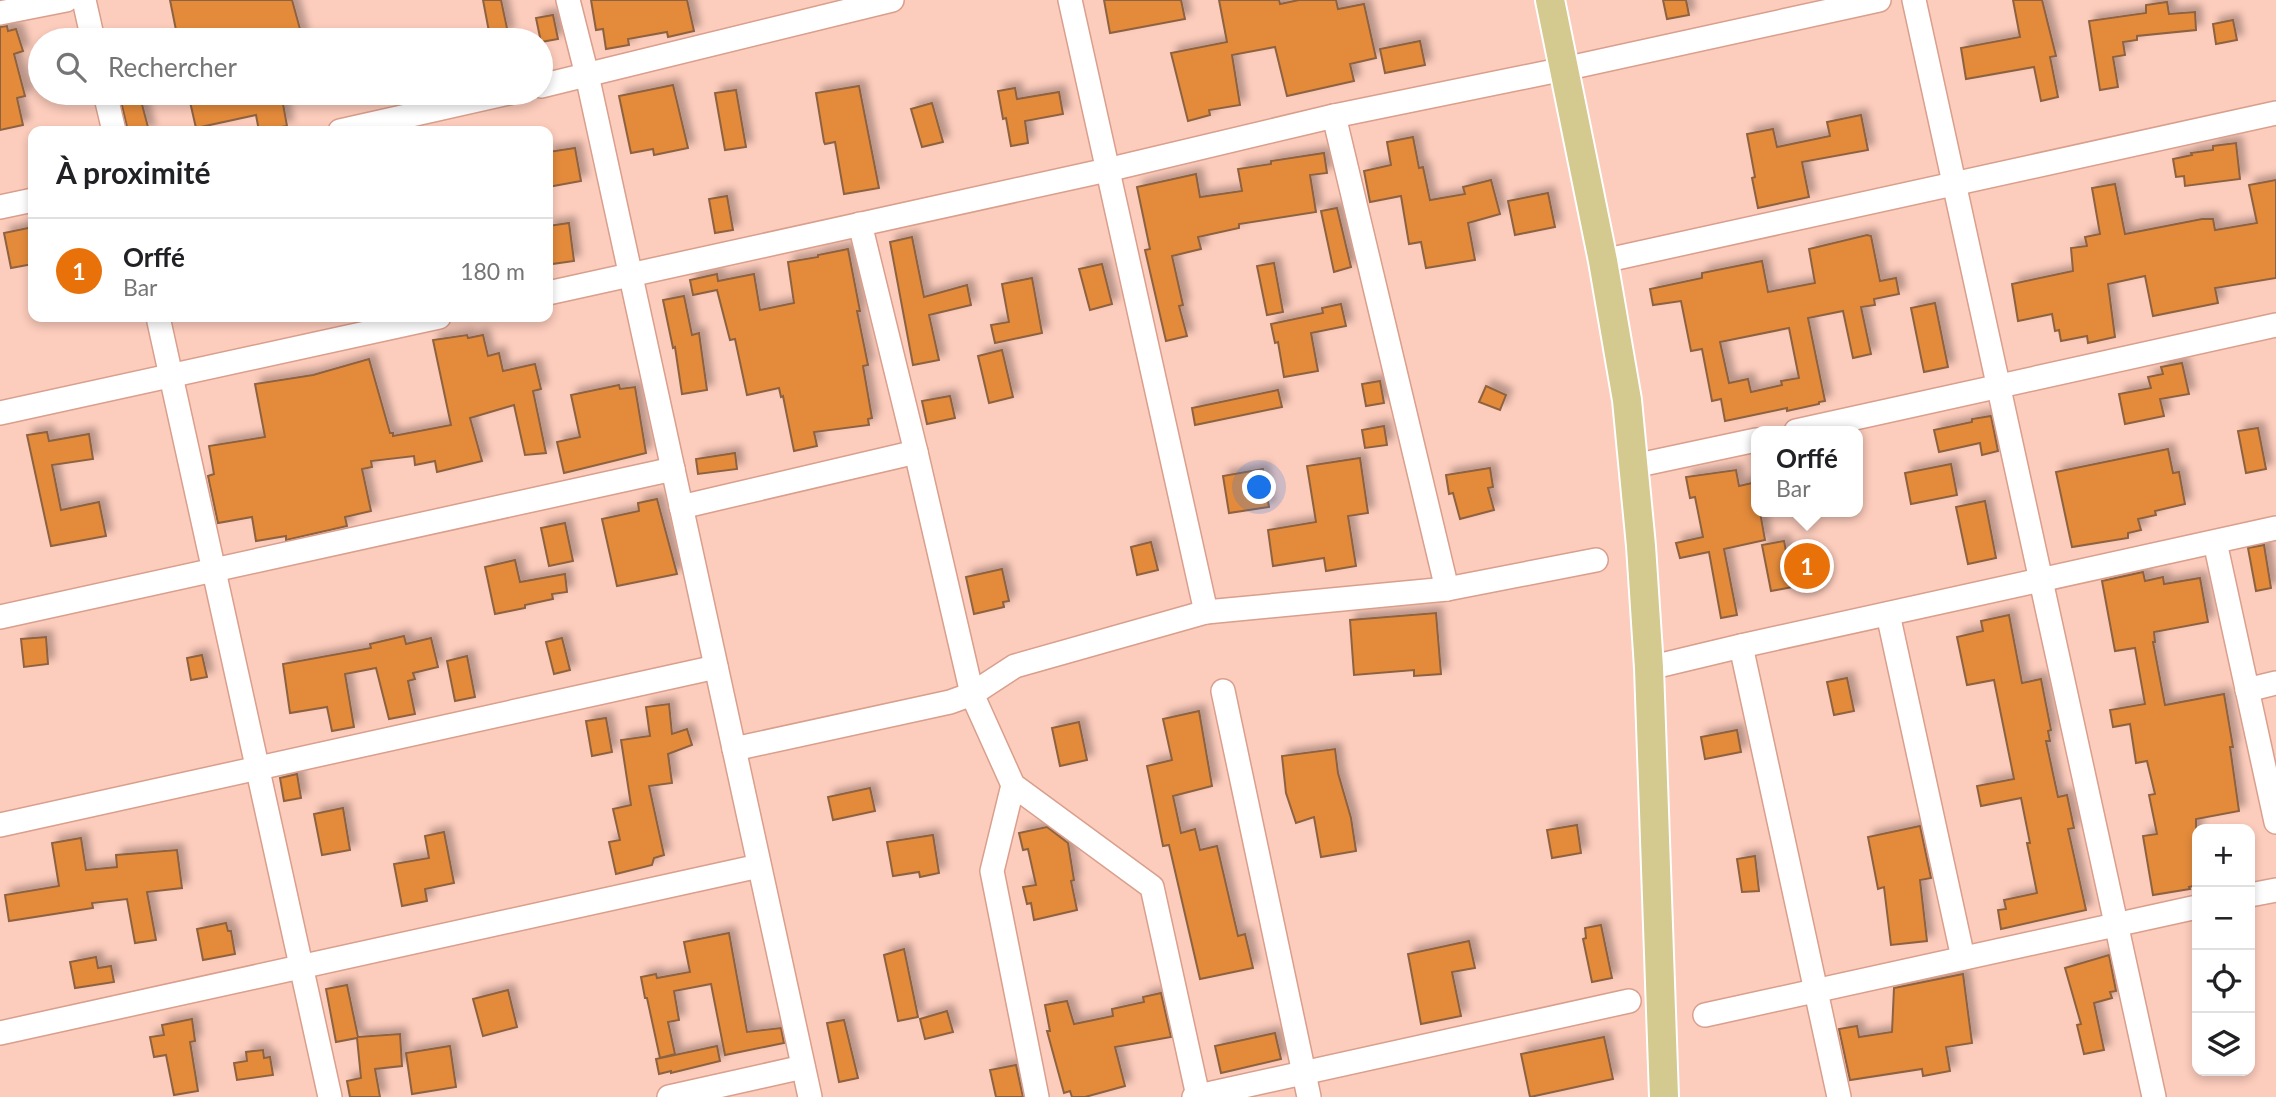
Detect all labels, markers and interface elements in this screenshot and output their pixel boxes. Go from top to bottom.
search box [28,28,553,105]
icon: search [52,48,90,86]
text: Rechercher [108,51,237,83]
text: À proximité [56,154,211,190]
text: Orffé [123,241,185,273]
text: 1 [72,257,86,285]
text: 180 m [460,257,525,285]
text: Bar [123,273,158,301]
popup [1751,426,1863,517]
text: Orffé [1776,442,1838,474]
your location [1242,470,1276,504]
text: Bar [1776,474,1811,502]
pin: 1 [1784,540,1830,592]
map controls [2192,824,2255,1076]
button: + [2192,824,2255,887]
button: − [2192,887,2255,950]
button: locate [2192,950,2255,1013]
button: layers [2192,1013,2255,1076]

